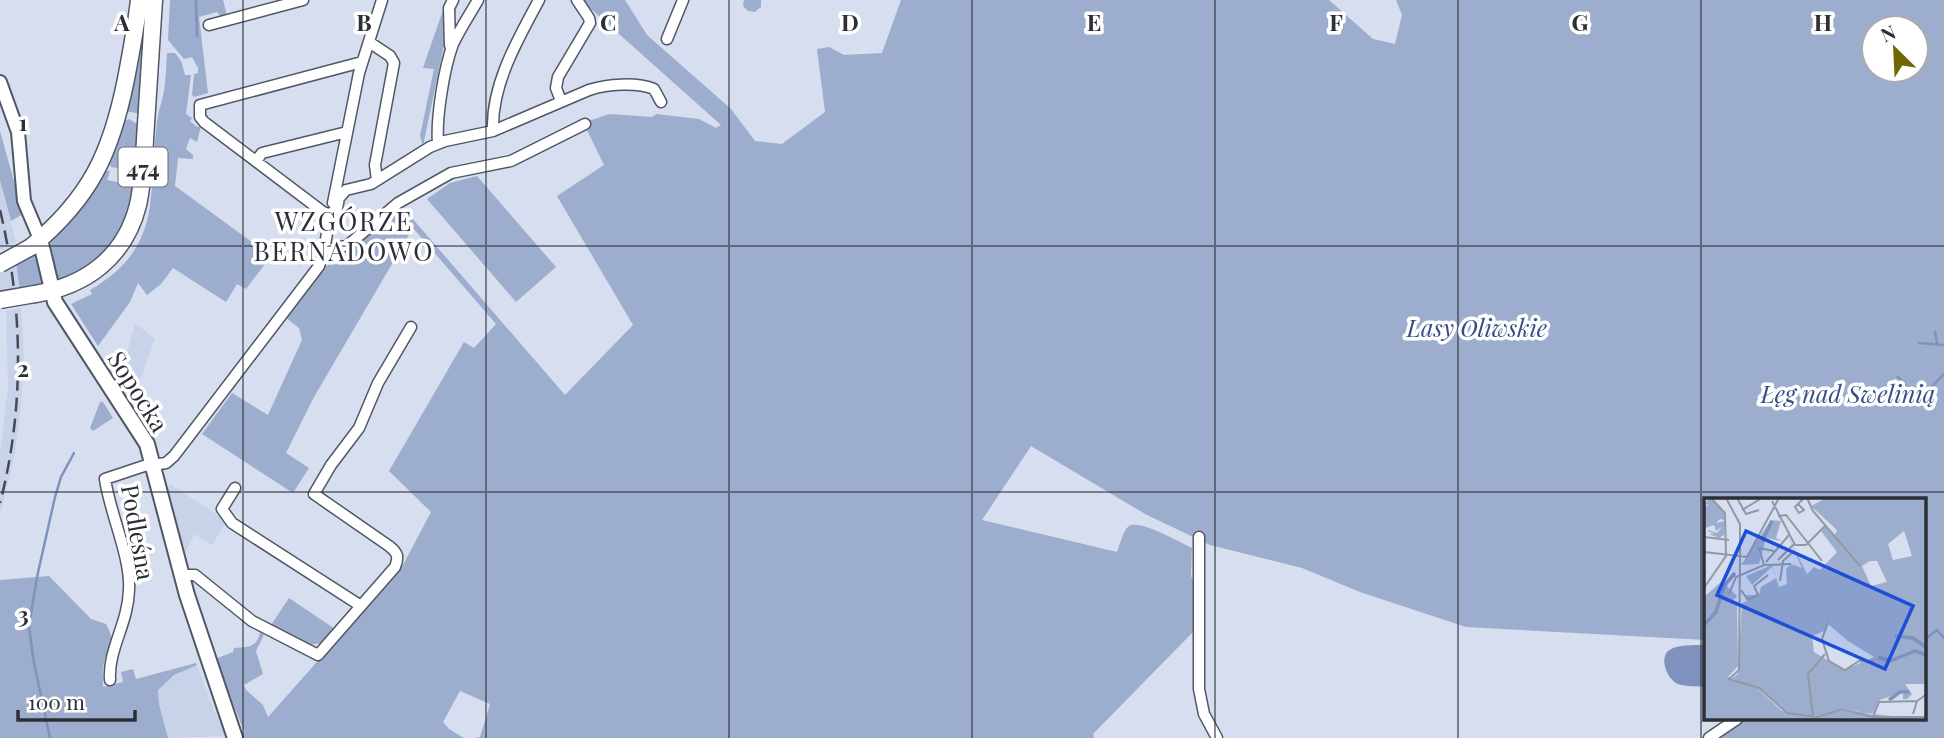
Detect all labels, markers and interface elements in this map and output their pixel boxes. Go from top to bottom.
text: A [113,6,130,37]
text: B [356,6,372,37]
text: C [600,6,616,37]
text: D [841,6,859,37]
text: E [1087,6,1101,37]
text: F [1329,6,1343,37]
text: G [1572,6,1589,37]
text: H [1814,6,1832,37]
north arrow [1860,14,1930,84]
text: N [1876,18,1899,47]
text: 1 [19,106,28,137]
road number: 474 [118,148,168,186]
district label: WZGÓRZE BERNADOWO [254,203,434,268]
park label: Lasy Oliwskie [1406,311,1547,343]
street label: Sopocka [102,344,176,438]
text: 2 [17,352,29,383]
park label: Łęg nad Swelinią [1760,377,1935,409]
street label: Podleśna [115,482,163,582]
inset map [1704,498,1926,720]
text: 3 [17,598,29,629]
scale bar [18,678,135,722]
text: 100 m [28,687,85,715]

